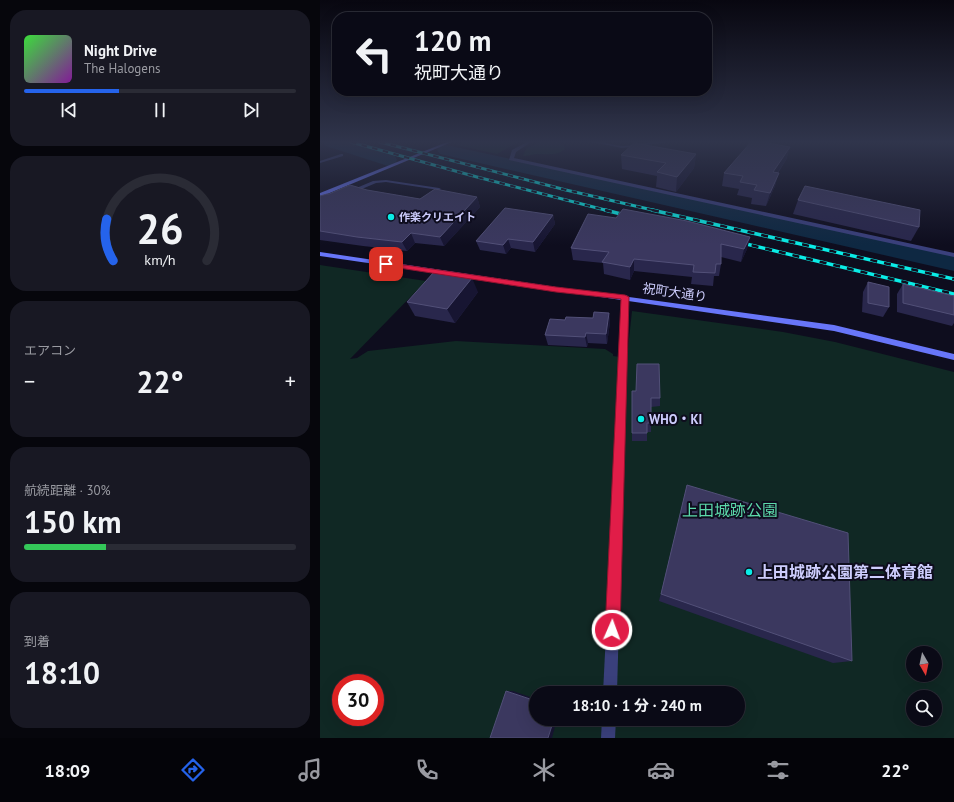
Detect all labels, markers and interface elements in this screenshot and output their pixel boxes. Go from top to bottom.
text: 120 m [414,22,491,59]
icon: left [348,28,400,80]
text: Night Drive [84,41,157,60]
text: The Halogens [84,60,161,77]
text: 祝町大通り [414,61,504,84]
icon: previous [58,99,80,121]
icon: pause [149,99,171,121]
icon: next [240,99,262,121]
text: 26 [136,202,184,255]
place label: 作楽クリエイト [399,210,476,224]
marker: 作楽クリエイト [386,212,396,222]
pin [369,247,403,281]
text: km/h [144,250,176,269]
icon: arrive [375,253,397,275]
street label: 祝町大通り [642,280,708,305]
text: エアコン [24,342,76,359]
text: 22° [136,362,184,401]
text: − [24,367,35,395]
text: + [285,367,296,395]
place label: WHO・KI [649,411,702,428]
marker: WHO・KI [636,414,646,424]
text: 航続距離 · 30% [24,482,111,499]
park label: 上田城跡公園 [682,500,778,520]
text: 150 km [24,502,122,541]
place label: 上田城跡公園第二体育館 [757,562,933,582]
marker: 上田城跡公園第二体育館 [744,567,754,577]
position arrow [591,609,633,651]
text: 到着 [24,633,50,650]
north arrow [906,646,942,682]
map controls [906,646,942,726]
text: 18:10 [24,653,100,692]
speed limit sign: 30 [332,674,384,726]
button: search [906,690,942,726]
text: 18:10 · 1 分 · 240 m [572,696,702,715]
icon: directions [179,756,207,784]
icon: music [296,756,324,784]
icon: phone [413,756,441,784]
icon: climate [530,756,558,784]
icon: car [647,756,675,784]
icon: filters [764,756,792,784]
text: 18:09 [45,759,90,782]
text: 22° [881,759,909,782]

